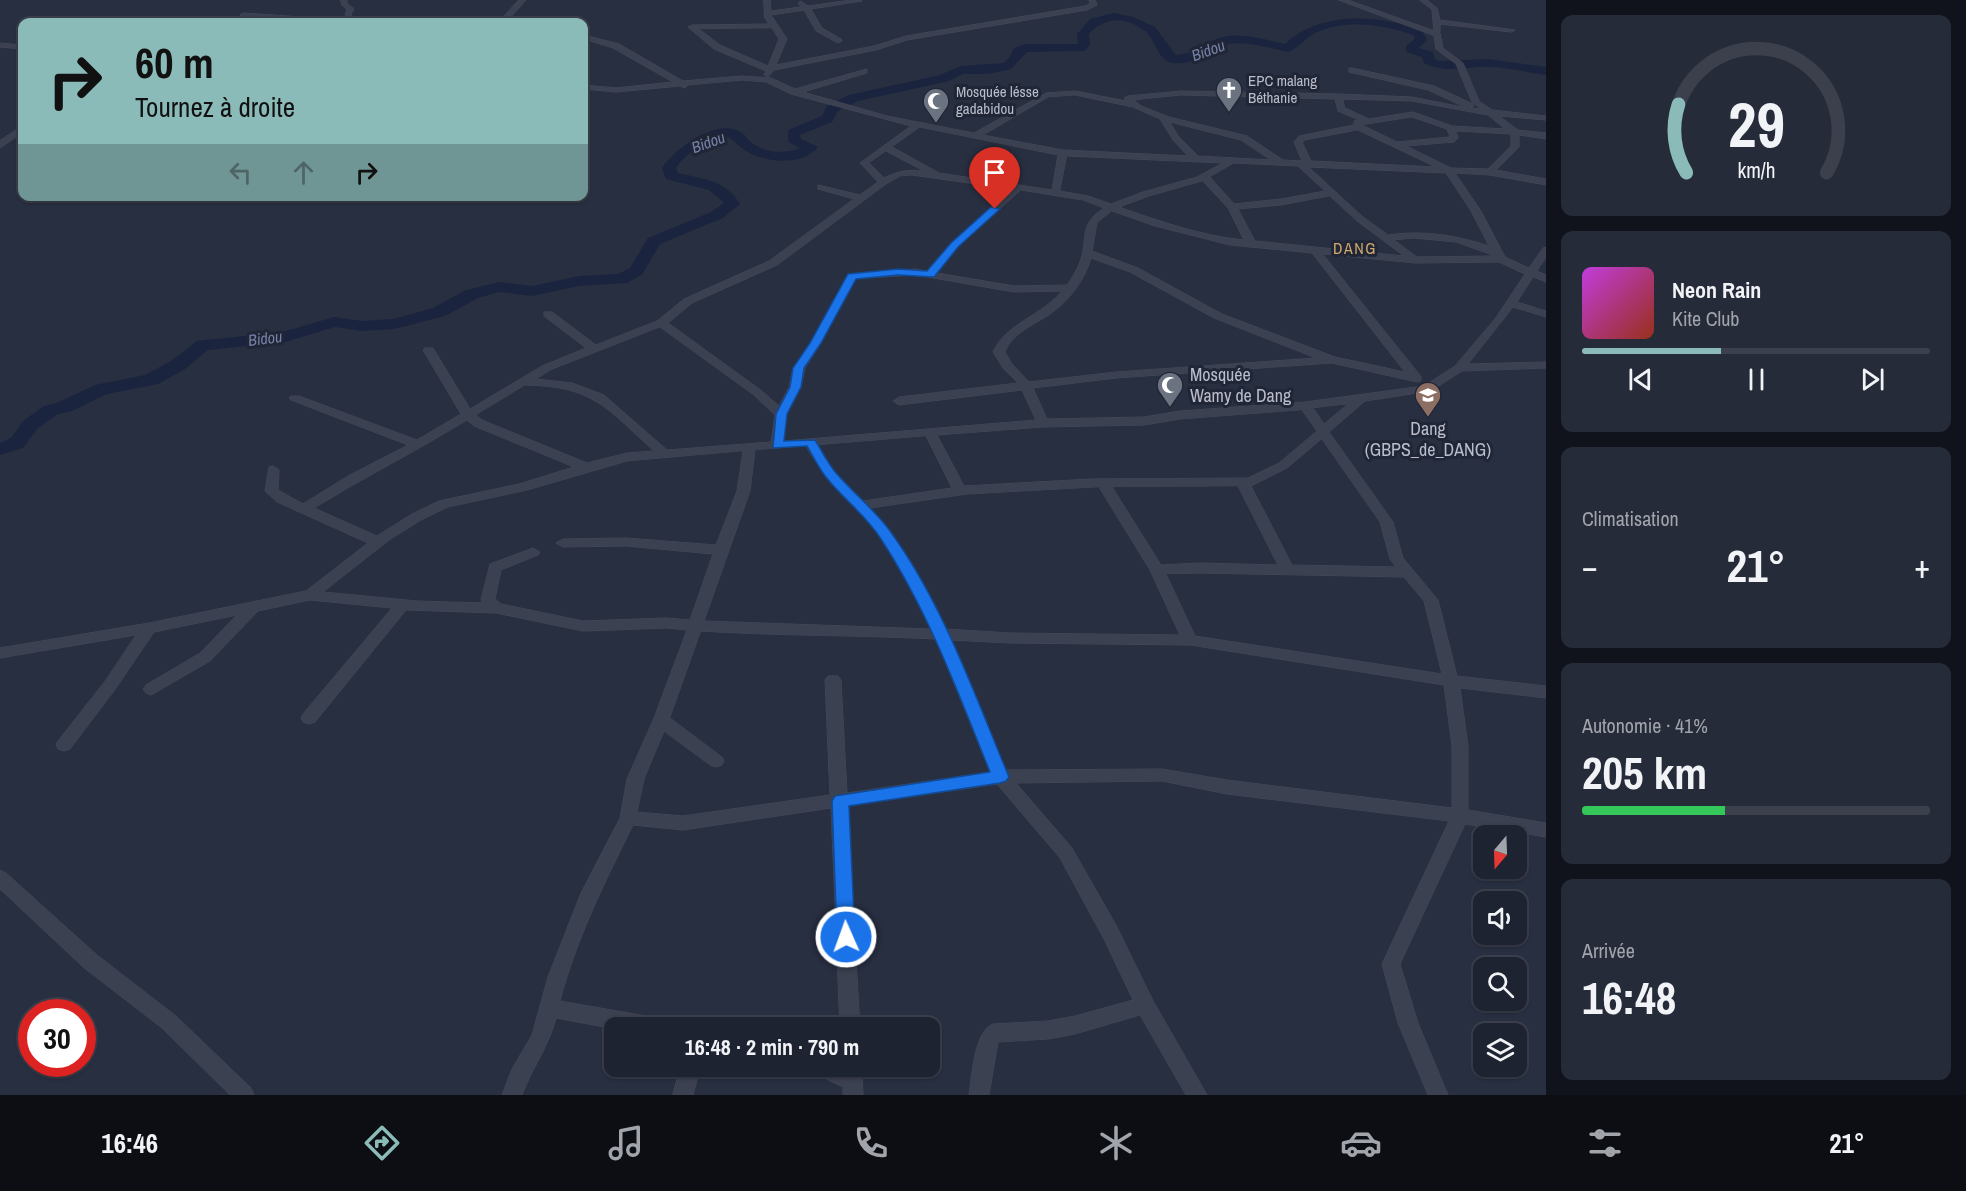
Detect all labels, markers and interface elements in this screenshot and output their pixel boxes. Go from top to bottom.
water label: Bidou [1188,34,1228,66]
text: 60 m [135,35,214,91]
icon: right [36,42,114,120]
place label: EPC malang Béthanie [1248,70,1317,108]
church icon: EPC malang Béthanie [1214,75,1244,113]
place label: Mosquée lésse gadabidou [956,81,1039,119]
text: 29 [1728,82,1784,166]
mosque icon: Mosquée lésse gadabidou [921,86,951,124]
text: Tournez à droite [135,89,295,125]
water label: Bidou [688,126,728,158]
pin [969,147,1020,209]
icon: left [224,156,257,189]
icon: ahead [287,156,320,189]
icon: right [350,156,383,189]
icon: arrive [978,156,1011,189]
text: km/h [1737,156,1775,185]
district label: DANG [1333,237,1377,259]
text: Neon Rain [1672,275,1761,305]
text: Kite Club [1672,305,1739,332]
water label: Bidou [247,325,283,351]
place label: Mosquée Wamy de Dang [1190,362,1292,408]
icon: previous [1624,363,1657,396]
icon: pause [1740,363,1773,396]
icon: next [1856,363,1889,396]
mosque icon: Mosquée Wamy de Dang [1155,370,1185,408]
school or university icon: Dang (GBPS_de_DANG) [1413,380,1443,418]
place label: Dang (GBPS_de_DANG) [1365,416,1491,462]
text: Climatisation [1582,505,1679,532]
text: 21° [1726,535,1786,596]
text: − [1582,544,1598,588]
text: + [1914,544,1930,588]
text: Autonomie · 41% [1582,712,1708,739]
text: 205 km [1582,742,1707,803]
north arrow [1473,825,1527,879]
map controls [1473,825,1527,1077]
button: sound [1473,891,1527,945]
position arrow [814,905,878,969]
text: Arrivée [1582,937,1635,964]
button: search [1473,957,1527,1011]
text: 16:48 [1582,967,1676,1028]
speed limit sign: 30 [18,999,96,1077]
button: layers [1473,1023,1527,1077]
text: 16:48 · 2 min · 790 m [685,1032,859,1062]
icon: directions [361,1122,403,1164]
icon: music [605,1122,647,1164]
icon: phone [850,1122,892,1164]
icon: climate [1095,1122,1137,1164]
icon: car [1340,1122,1382,1164]
icon: filters [1584,1122,1626,1164]
text: 16:46 [101,1125,158,1161]
text: 21° [1829,1125,1865,1161]

